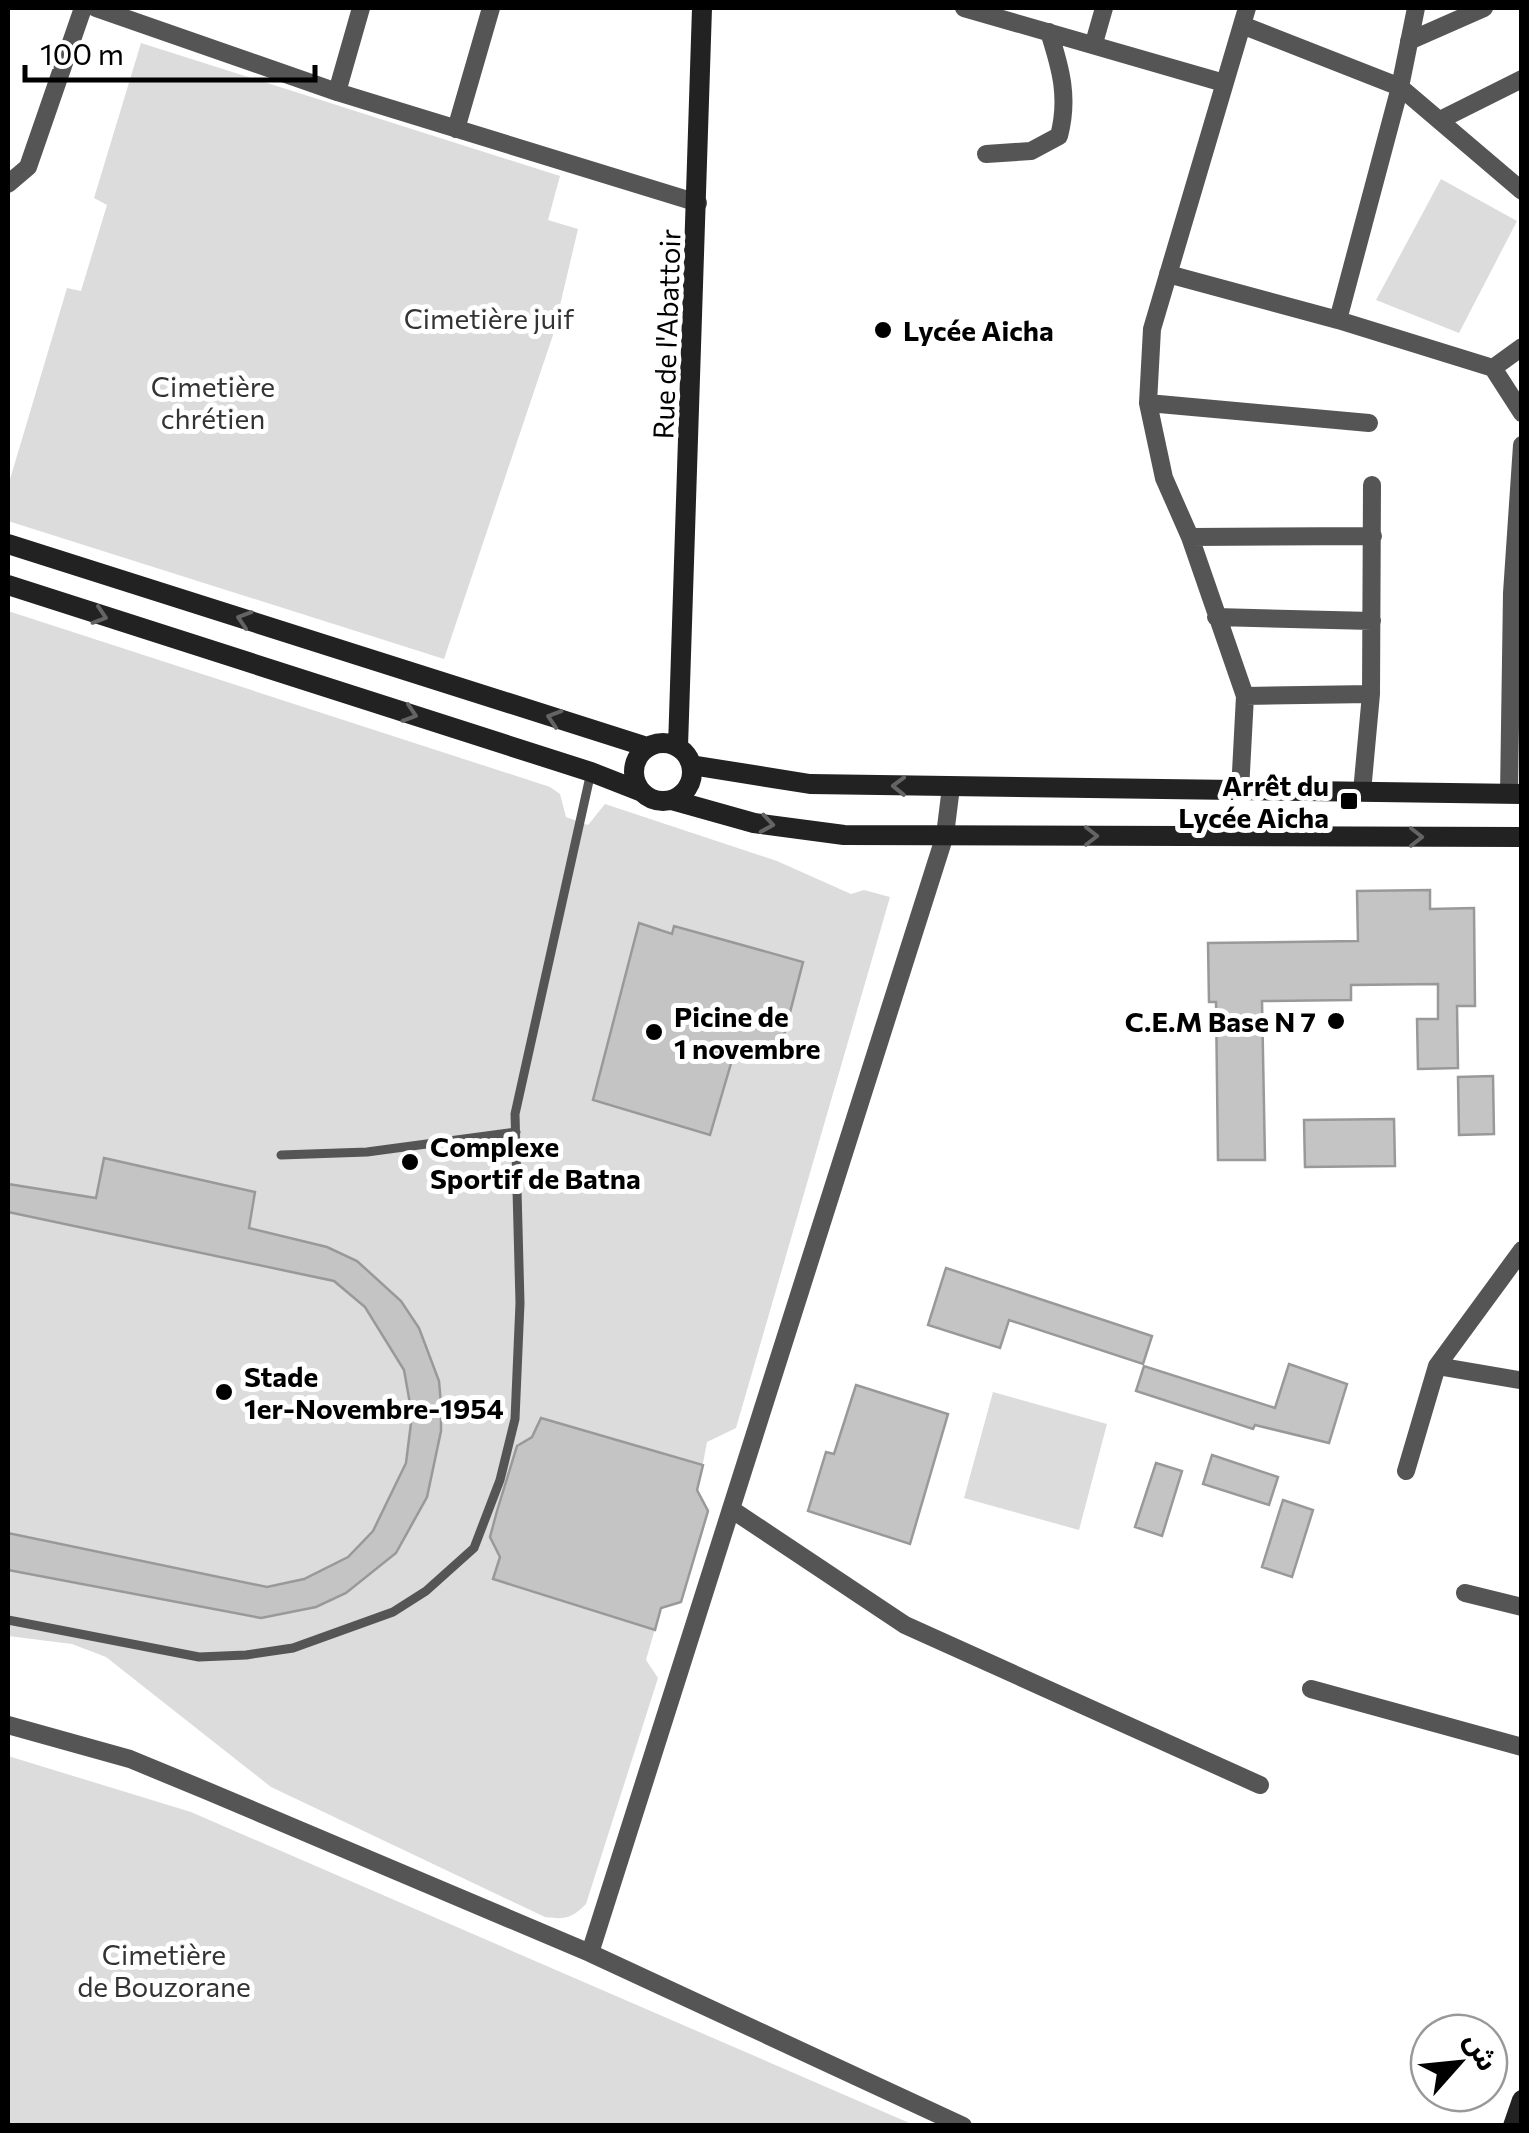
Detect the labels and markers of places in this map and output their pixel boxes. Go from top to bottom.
place label: Lycée Aicha [903,313,1054,347]
marker: Lycée Aicha [872,319,894,341]
place label: Arrêt du Lycée Aicha [1178,768,1329,834]
marker: Arrêt du Lycée Aicha [1338,790,1360,812]
place label: Picine de 1 novembre [674,999,821,1065]
place label: C.E.M Base N 7 [1125,1004,1316,1038]
marker: C.E.M Base N 7 [1325,1010,1347,1032]
marker: Picine de 1 novembre [643,1021,665,1043]
place label: Complexe Sportif de Batna [430,1129,641,1195]
marker: Complexe Sportif de Batna [399,1151,421,1173]
place label: Stade 1er-Novembre-1954 [244,1359,504,1425]
marker: Stade 1er-Novembre-1954 [213,1381,235,1403]

